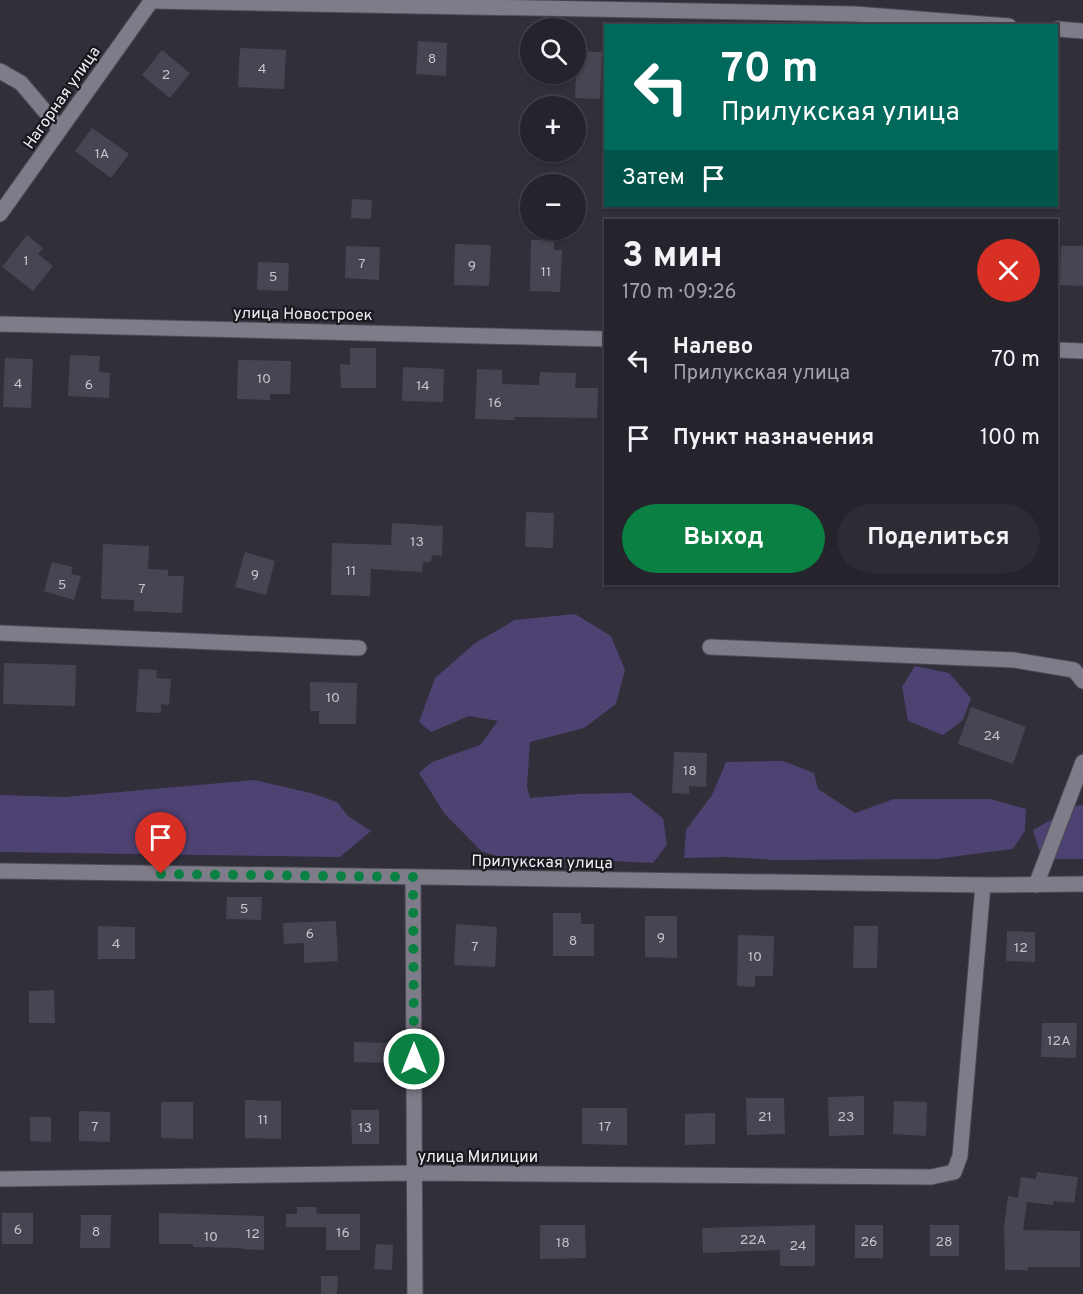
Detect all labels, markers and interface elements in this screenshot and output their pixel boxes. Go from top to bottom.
map controls [520,18,586,240]
button: search [520,18,586,84]
street label: Нагорная улица [20,43,106,153]
text: 70 m [721,44,819,97]
icon: left [622,48,700,126]
house number: 8 [428,51,436,68]
house number: 4 [258,61,266,78]
house number: 2 [162,67,170,84]
button: + [520,96,586,162]
text: Прилукская улица [721,96,960,130]
house number: 1А [95,146,109,163]
icon: arrive [697,162,730,195]
text: Затем [622,165,685,192]
button: − [520,174,586,240]
text: 3 мин [622,234,723,280]
button: close [977,239,1040,302]
house number: 1 [23,253,29,270]
house number: 7 [358,256,366,273]
house number: 9 [468,258,476,275]
house number: 11 [541,264,551,281]
house number: 5 [269,269,277,286]
text: 170 m · 09:26 [622,280,737,306]
street label: улица Новостроек [233,304,373,326]
text: Налево [673,334,753,361]
icon: left [622,344,655,377]
text: 70 m [991,347,1040,374]
text: Прилукская улица [673,361,850,387]
house number: 10 [257,371,271,388]
house number: 4 [14,376,22,393]
house number: 6 [85,377,93,394]
house number: 14 [416,378,430,395]
house number: 16 [488,395,502,412]
icon: arrive [622,422,655,455]
text: Пункт назначения [673,425,874,452]
text: 100 m [980,425,1040,452]
button: Выход [622,504,825,573]
button: Поделиться [837,504,1040,573]
house number: 13 [410,534,424,551]
house number: 11 [346,563,356,580]
house number: 9 [251,567,259,584]
house number: 5 [58,577,66,594]
house number: 7 [138,581,146,598]
house number: 10 [326,690,340,707]
house number: 24 [983,728,1001,745]
house number: 18 [683,763,697,780]
pin [135,812,186,874]
icon: arrive [144,821,177,854]
street label: Прилукская улица [471,852,613,874]
house number: 5 [240,901,248,918]
house number: 6 [306,926,314,943]
house number: 9 [657,930,665,947]
house number: 8 [569,933,577,950]
house number: 4 [112,936,120,953]
house number: 7 [471,939,479,956]
house number: 12 [1014,940,1028,957]
house number: 10 [748,949,762,966]
position arrow [382,1027,446,1091]
house number: 12А [1047,1033,1071,1050]
house number: 21 [758,1109,772,1126]
house number: 23 [838,1109,855,1126]
house number: 11 [258,1112,268,1129]
house number: 7 [91,1119,99,1136]
house number: 17 [599,1119,611,1136]
house number: 13 [358,1120,372,1137]
street label: улица Милиции [418,1148,538,1168]
house number: 6 [14,1222,22,1239]
house number: 8 [92,1224,100,1241]
house number: 16 [336,1225,350,1242]
house number: 12 [246,1226,260,1243]
house number: 10 [204,1229,218,1246]
house number: 22А [740,1232,766,1249]
house number: 26 [861,1234,877,1251]
house number: 28 [935,1234,953,1251]
house number: 18 [556,1235,570,1252]
house number: 24 [789,1238,807,1255]

